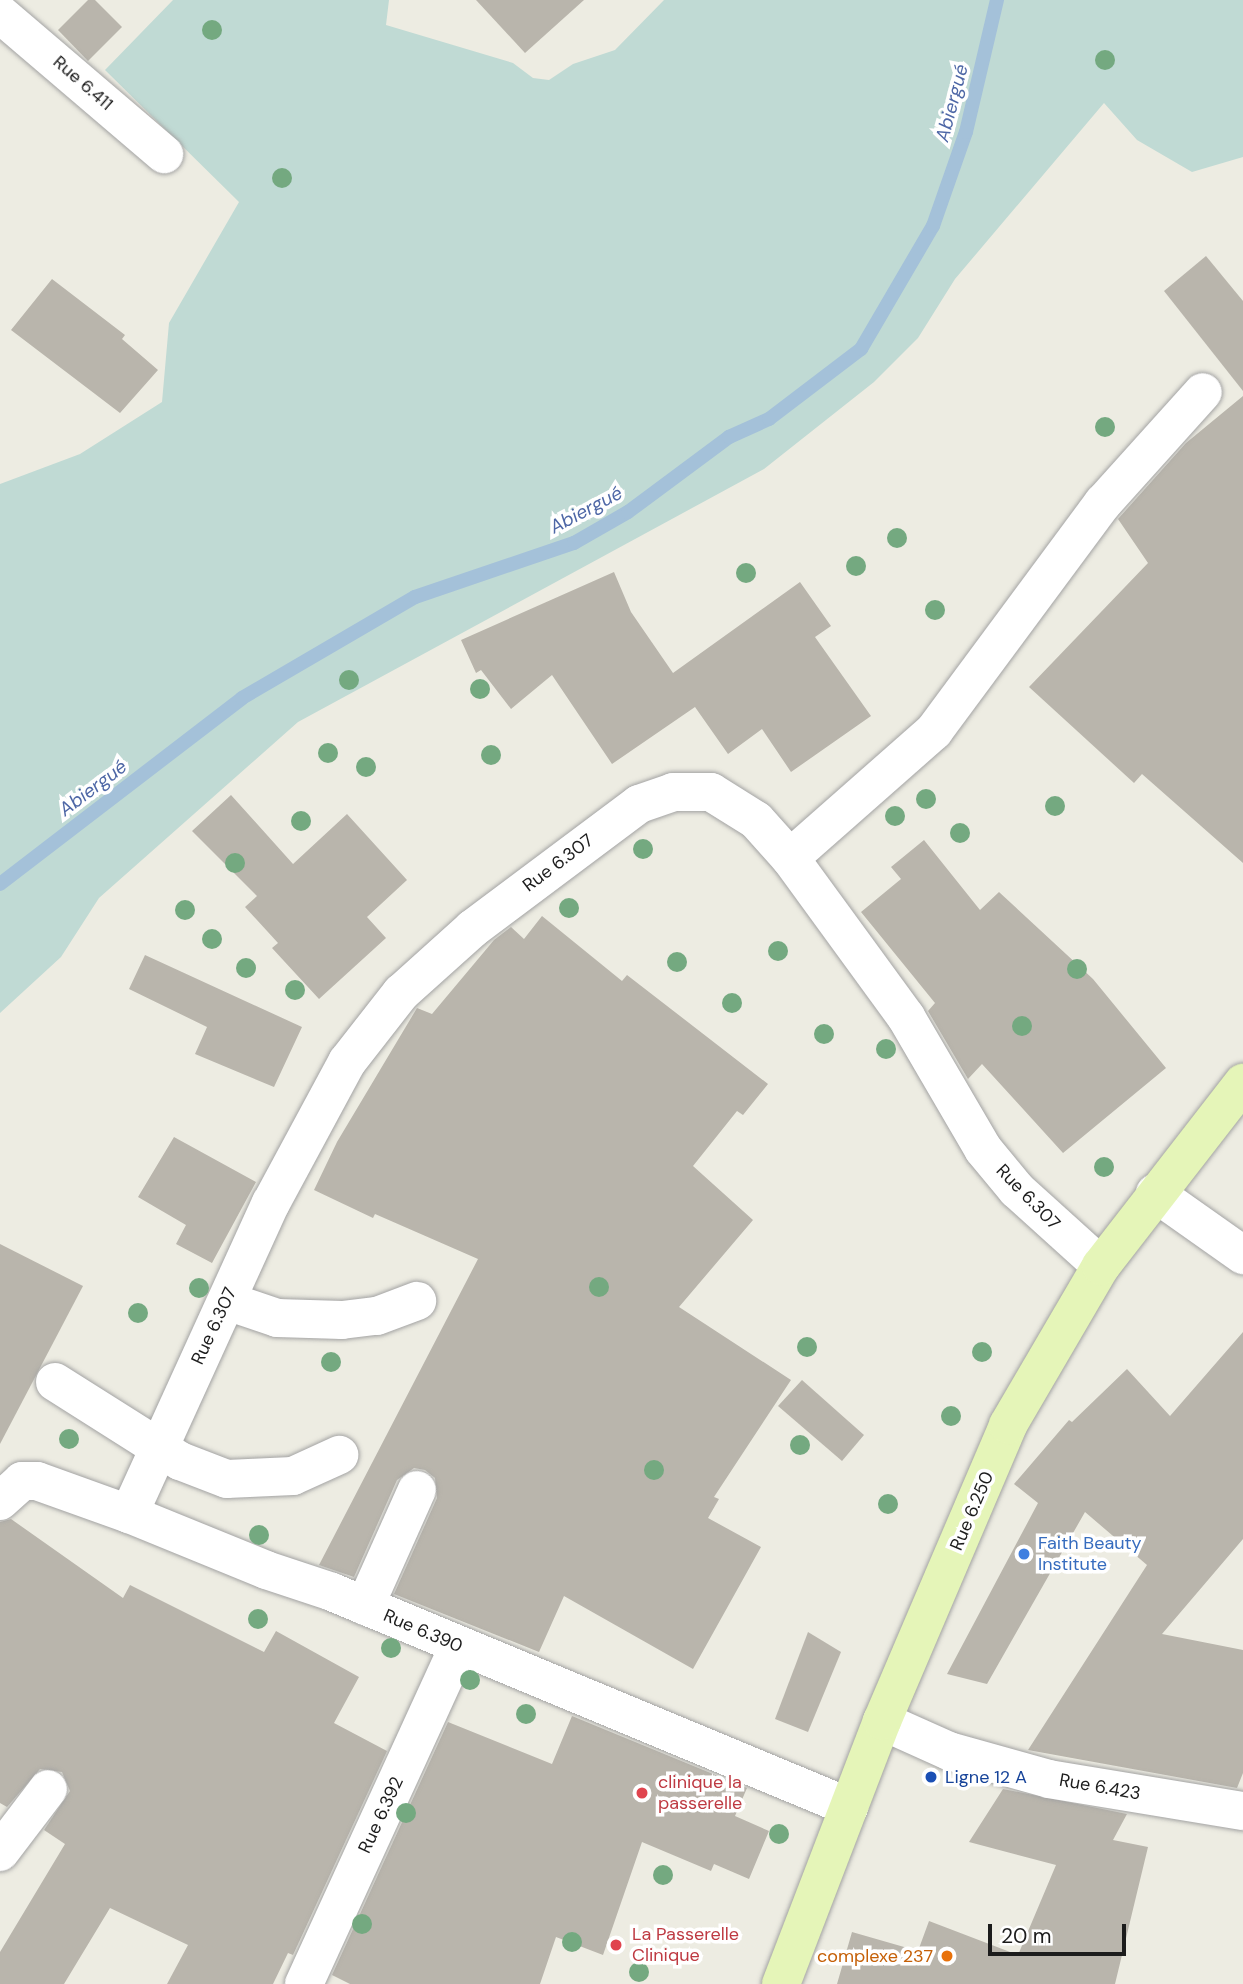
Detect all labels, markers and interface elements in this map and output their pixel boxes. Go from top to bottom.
street label: Rue 6.411 [49,51,117,115]
water label: Abiergué [931,62,973,144]
water label: Abiergué [546,481,626,539]
water label: Abiergué [55,755,131,821]
street label: Rue 6.307 [519,830,597,896]
street label: Rue 6.307 [992,1160,1064,1234]
street label: Rue 6.307 [187,1284,241,1368]
street label: Rue 6.250 [946,1468,998,1554]
place label: Faith Beauty Institute [1038,1533,1142,1576]
marker: Faith Beauty Institute [1016,1546,1032,1562]
street label: Rue 6.390 [380,1605,466,1657]
place label: Ligne 12 A [945,1766,1027,1788]
marker: Ligne 12 A [923,1769,939,1785]
street label: Rue 6.423 [1058,1769,1142,1805]
place label: clinique la passerelle [658,1772,742,1814]
street label: Rue 6.392 [354,1773,408,1857]
marker: clinique la passerelle [632,1783,652,1803]
scale bar [991,1910,1129,1954]
text: 20 m [1001,1922,1052,1950]
place label: La Passerelle Clinique [632,1924,739,1966]
marker: La Passerelle Clinique [606,1935,626,1955]
place label: complexe 237 [817,1945,933,1967]
marker: complexe 237 [939,1948,955,1964]

